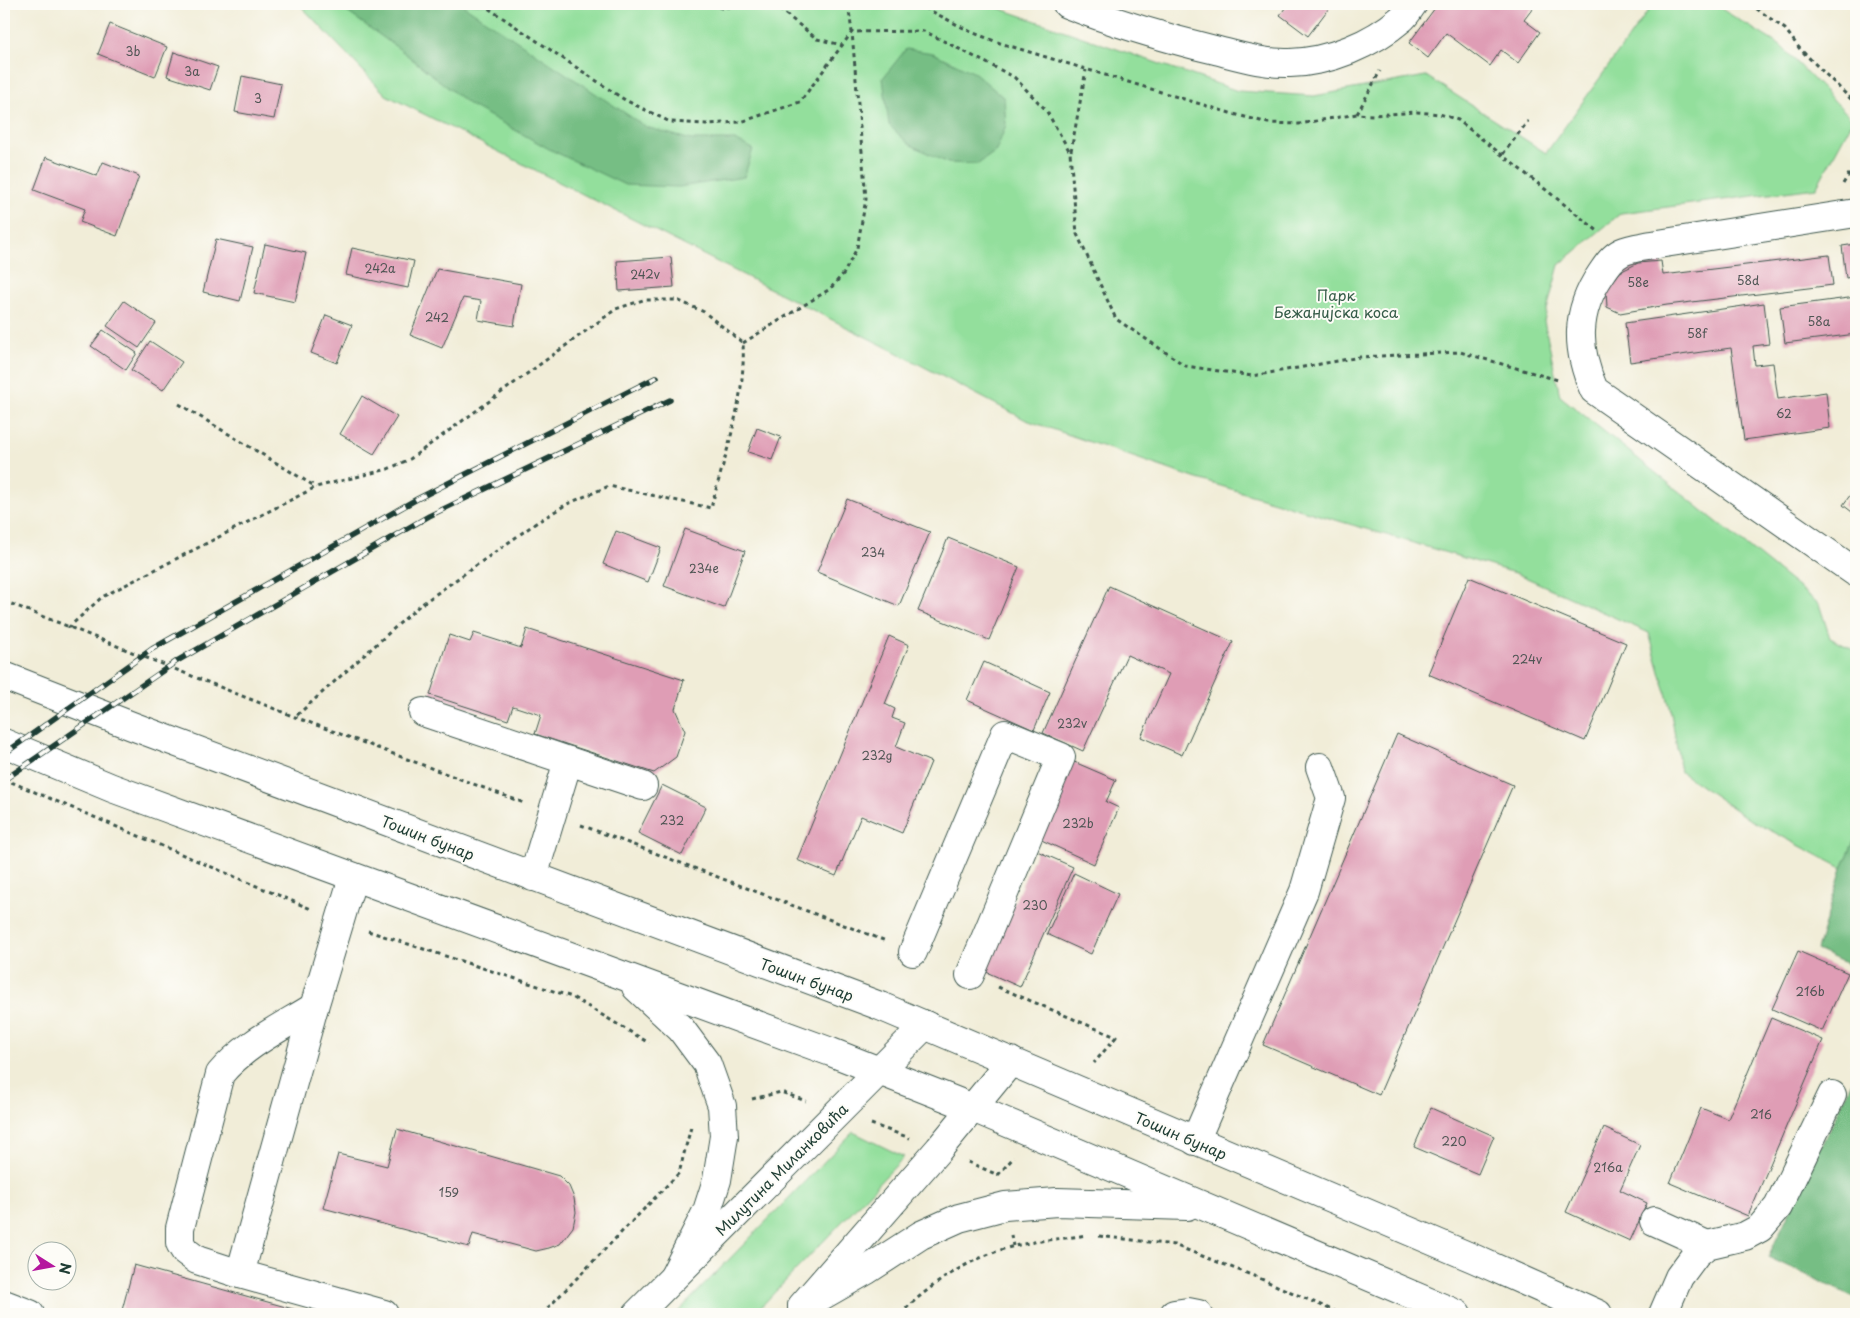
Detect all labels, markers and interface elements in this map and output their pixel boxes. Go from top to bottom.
house number: 3b [126,42,140,60]
house number: 3a [184,62,200,80]
house number: 3 [254,89,262,107]
house number: 242a [365,259,396,277]
house number: 242v [630,265,660,283]
house number: 58d [1737,271,1760,289]
house number: 58e [1627,273,1649,291]
park label: Парк Бежанијска коса [1274,283,1399,323]
house number: 242 [425,308,449,326]
house number: 58a [1808,312,1831,330]
house number: 58f [1687,324,1708,342]
house number: 62 [1776,404,1792,422]
house number: 234 [861,543,885,561]
house number: 234e [689,559,719,577]
house number: 224v [1512,650,1542,668]
house number: 232v [1057,714,1087,732]
house number: 232g [862,746,892,764]
street label: Тошин бунар [378,809,478,865]
house number: 232 [660,811,684,829]
house number: 232b [1062,814,1094,832]
house number: 230 [1022,896,1048,914]
street label: Тошин бунар [757,951,857,1007]
house number: 216b [1795,982,1825,1000]
street label: Милутина Миланковића [709,1097,853,1241]
street label: Тошин бунар [1131,1105,1231,1165]
house number: 216 [1750,1105,1772,1123]
house number: 220 [1442,1132,1467,1150]
house number: 216a [1593,1158,1623,1176]
house number: 159 [439,1183,459,1201]
north arrow [28,1240,78,1290]
text: N [54,1261,77,1276]

